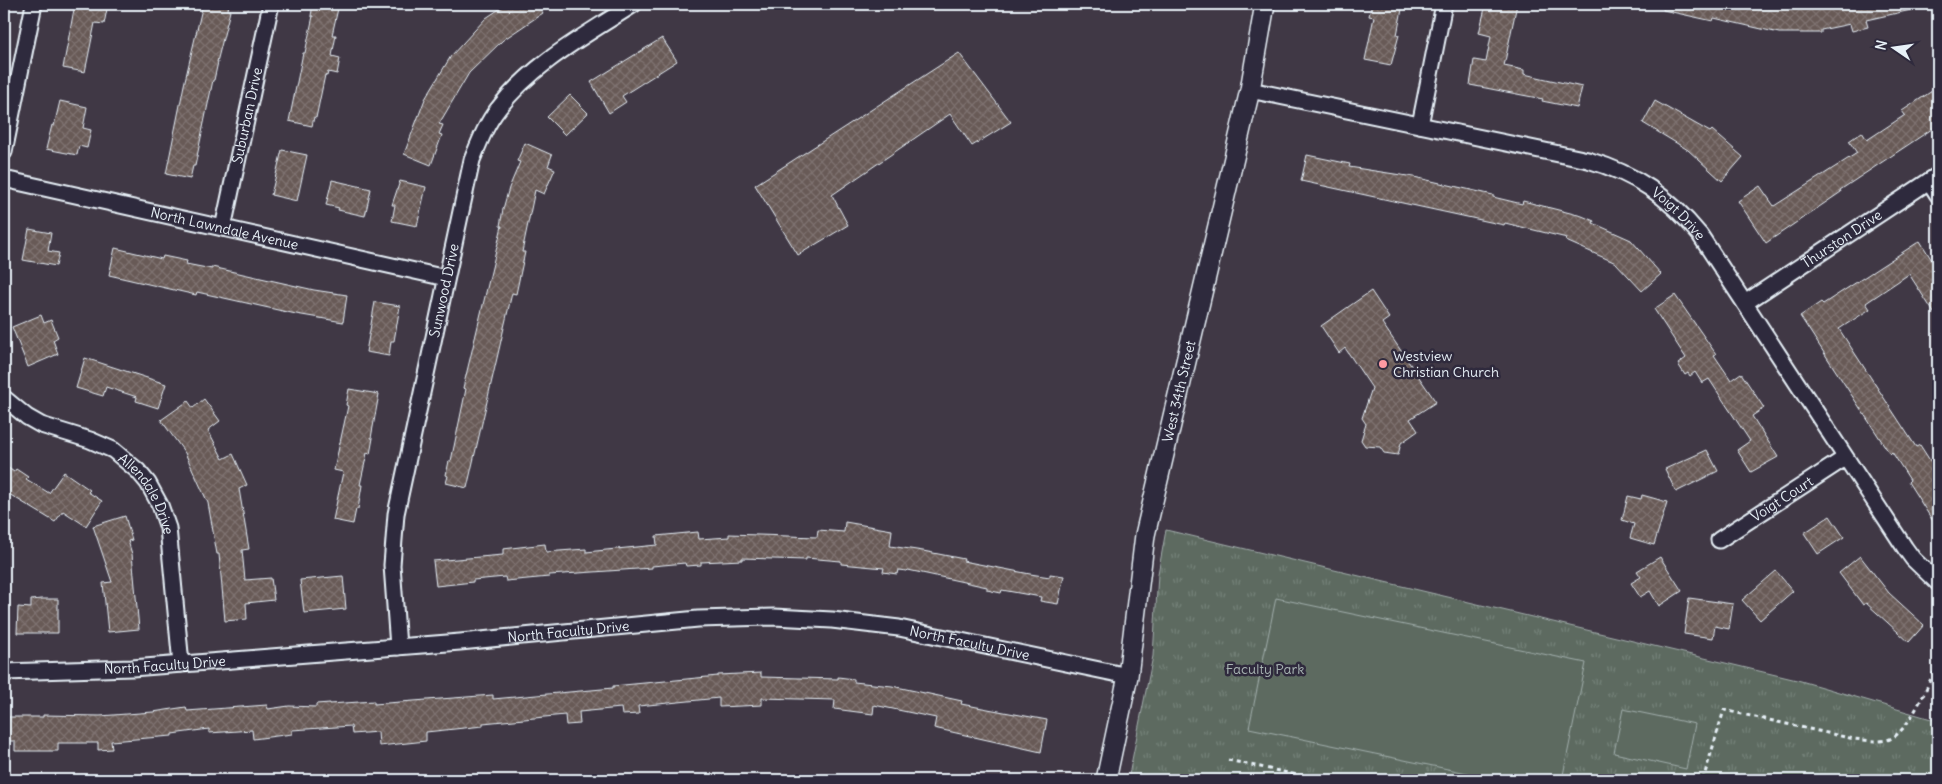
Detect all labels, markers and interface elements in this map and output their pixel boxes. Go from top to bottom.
north arrow [1870,22,1920,72]
text: N [1871,38,1891,52]
street label: Suburban Drive [228,66,266,165]
street label: Voigt Drive [1648,183,1710,243]
street label: North Lawndale Avenue [149,203,300,254]
street label: Thurston Drive [1798,206,1885,272]
street label: Sunwood Drive [425,242,463,339]
street label: West 34th Street [1158,338,1200,444]
place label: Westview Christian Church [1393,347,1499,381]
marker: Westview Christian Church [1377,358,1389,370]
street label: Allendale Drive [115,449,178,535]
street label: Voigt Court [1747,472,1817,526]
street label: North Faculty Drive [507,617,630,646]
street label: North Faculty Drive [908,621,1031,664]
street label: North Faculty Drive [104,652,226,678]
park label: Faculty Park [1226,660,1304,678]

